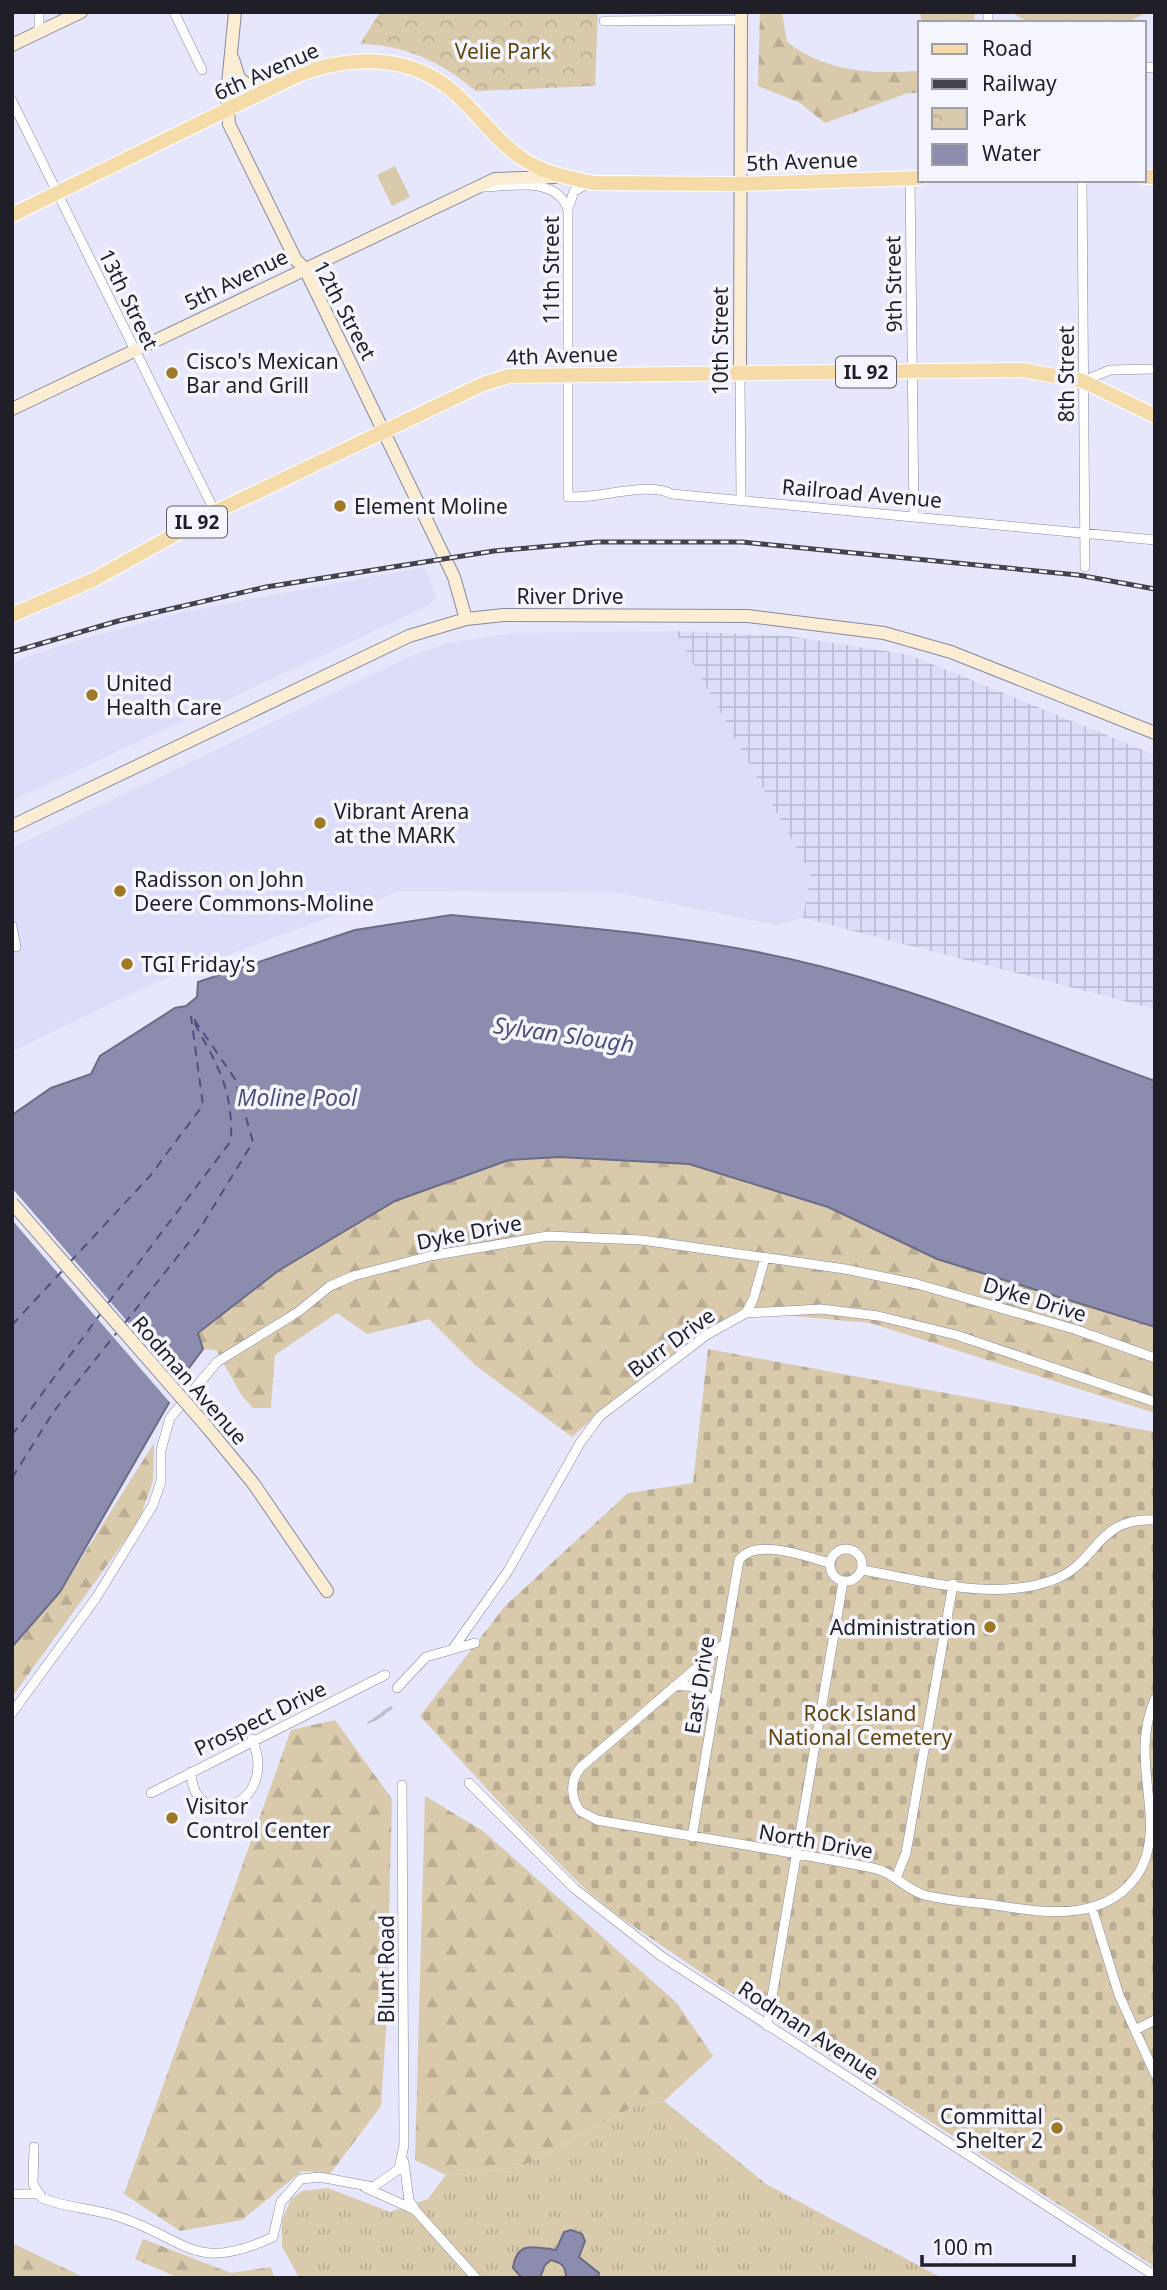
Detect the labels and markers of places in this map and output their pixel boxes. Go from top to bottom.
place label: Cisco's Mexican Bar and Grill [186,347,339,399]
marker: Cisco's Mexican Bar and Grill [164,365,180,381]
place label: Element Moline [354,492,508,520]
marker: Element Moline [332,498,348,514]
place label: United Health Care [106,669,222,721]
marker: United Health Care [84,687,100,703]
place label: Vibrant Arena at the MARK [334,797,469,849]
marker: Vibrant Arena at the MARK [312,815,328,831]
place label: Radisson on John Deere Commons-Moline [134,865,374,917]
marker: Radisson on John Deere Commons-Moline [112,883,128,899]
place label: TGI Friday's [141,950,256,978]
marker: TGI Friday's [119,956,135,972]
place label: Administration [830,1613,976,1641]
marker: Administration [982,1619,998,1635]
place label: Visitor Control Center [186,1792,331,1844]
marker: Visitor Control Center [164,1810,180,1826]
place label: Committal Shelter 2 [940,2102,1043,2154]
marker: Committal Shelter 2 [1049,2120,1065,2136]

